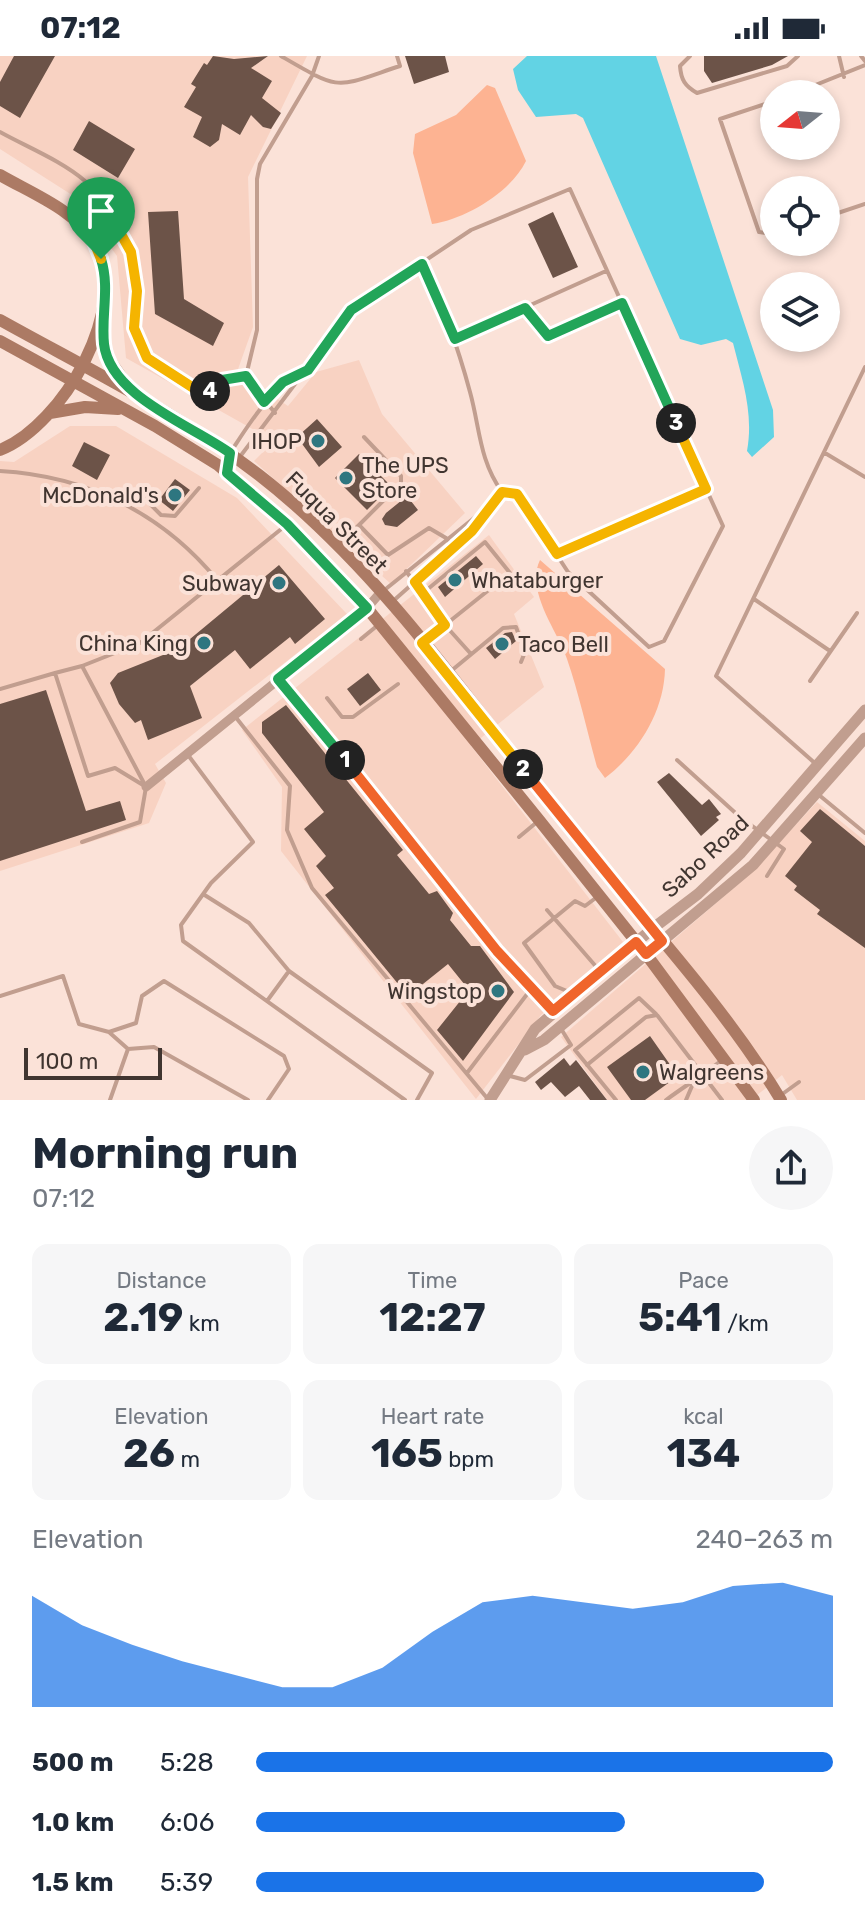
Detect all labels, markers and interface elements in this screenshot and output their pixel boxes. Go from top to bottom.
text: 07:12 [40,10,121,46]
north arrow [760,80,840,160]
map controls [760,80,840,352]
button: locate [760,176,840,256]
pin [67,177,135,259]
icon: arrive [79,189,123,233]
button: layers [760,272,840,352]
pin: 4 [190,371,230,411]
text: 4 [202,377,218,404]
pin: 3 [656,403,696,443]
text: 3 [669,409,683,436]
place label: IHOP [251,428,302,455]
marker: IHOP [309,432,327,450]
place label: The UPS Store [362,452,449,504]
street label: Fuqua Street [280,466,394,579]
marker: The UPS Store [337,469,355,487]
place label: McDonald's [42,482,159,509]
marker: McDonald's [166,486,184,504]
place label: Whataburger [471,567,604,594]
place label: Subway [182,570,263,597]
marker: Whataburger [446,571,464,589]
marker: Subway [270,574,288,592]
place label: China King [79,630,188,657]
place label: Taco Bell [518,631,609,658]
marker: China King [195,634,213,652]
marker: Taco Bell [493,635,511,653]
pin: 1 [325,740,365,780]
text: 1 [340,746,350,773]
pin: 2 [503,749,543,789]
text: 2 [516,755,530,782]
street label: Sabo Road [656,809,754,903]
place label: Wingstop [387,978,482,1005]
marker: Wingstop [489,982,507,1000]
scale bar [24,1044,162,1080]
text: 100 m [36,1048,98,1075]
place label: Walgreens [659,1059,764,1086]
marker: Walgreens [634,1063,652,1081]
button: share [749,1126,833,1210]
text: Morning run [32,1127,298,1179]
text: 07:12 [32,1183,95,1214]
text: Distance [116,1267,207,1294]
text: Time [408,1267,457,1294]
text: Pace [678,1267,729,1294]
text: 2.19 [103,1294,183,1341]
text: 12:27 [379,1294,486,1341]
text: 5:41 [638,1294,722,1341]
text: km [183,1310,220,1337]
text: /km [722,1310,769,1337]
text: Elevation [114,1403,209,1430]
text: Heart rate [381,1403,484,1430]
text: kcal [683,1403,724,1430]
text: 26 [123,1430,175,1477]
text: 165 [371,1430,443,1477]
text: 134 [667,1430,740,1477]
text: m [175,1446,200,1473]
text: bpm [443,1446,494,1473]
text: Elevation [32,1524,143,1555]
text: 240–263 m [695,1524,833,1555]
text: 500 m [32,1747,114,1778]
text: 5:28 [160,1747,214,1778]
text: 1.0 km [32,1807,114,1838]
text: 6:06 [160,1807,215,1838]
text: 1.5 km [32,1867,114,1898]
text: 5:39 [160,1867,213,1898]

